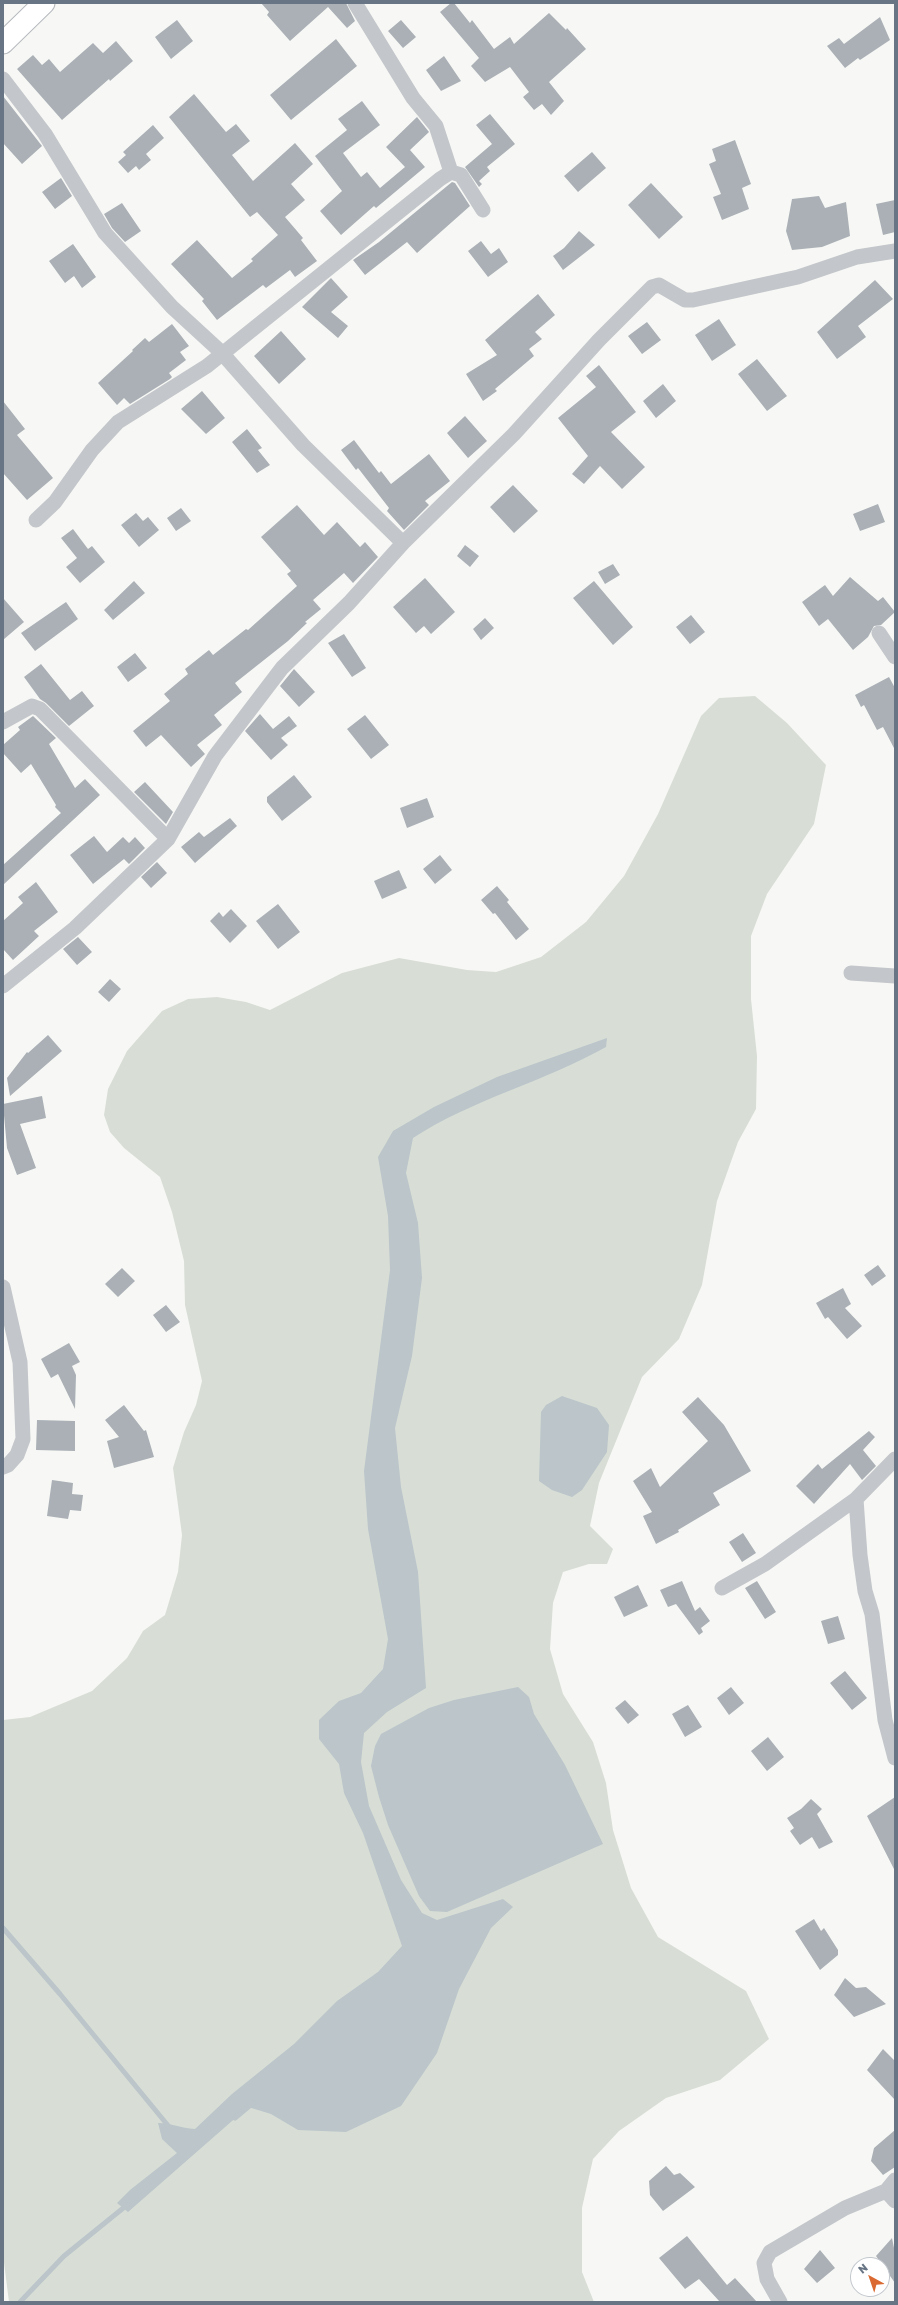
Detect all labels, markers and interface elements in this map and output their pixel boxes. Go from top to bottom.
north arrow [850,2257,890,2297]
text: N [855,2261,870,2276]

